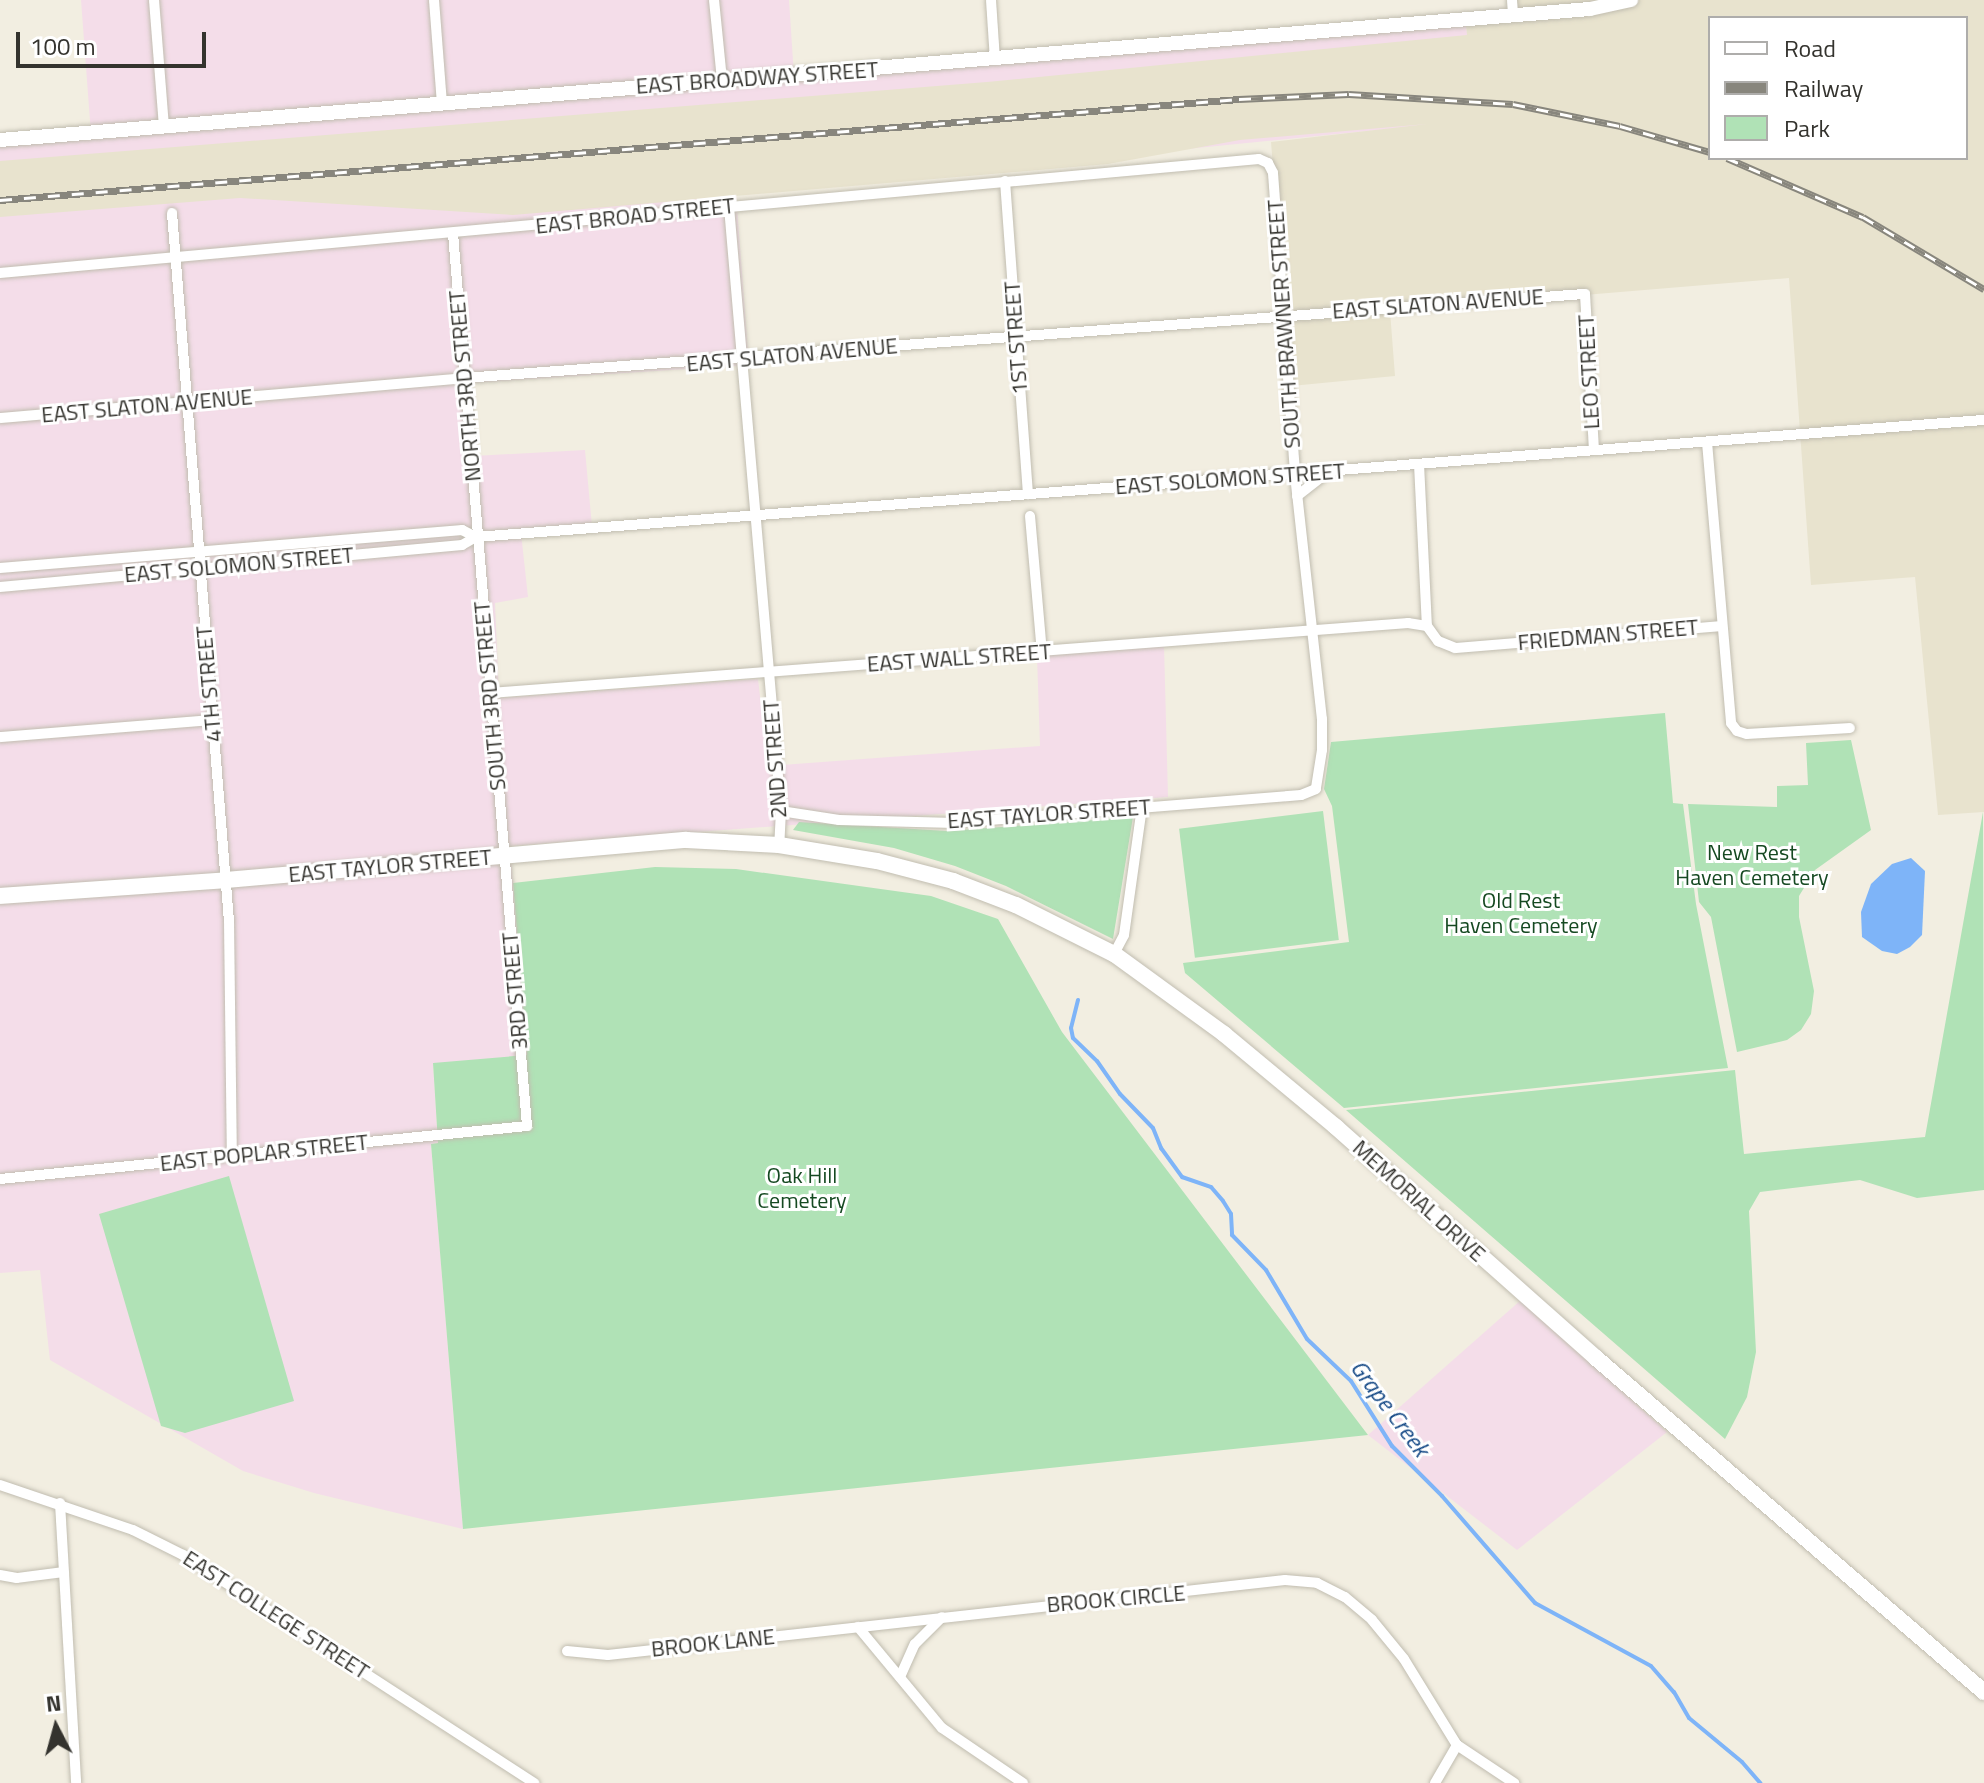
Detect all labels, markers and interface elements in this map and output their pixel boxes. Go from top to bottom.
scale bar [20,16,210,66]
legend [1708,16,1968,160]
text: 100 m [30,28,96,64]
text: Road [1784,30,1836,66]
street label: EAST BROADWAY STREET [635,56,879,100]
text: Railway [1784,70,1863,106]
text: Park [1784,110,1830,146]
street label: EAST BROAD STREET [534,192,736,240]
street label: SOUTH BRAWNER STREET [1262,199,1306,449]
street label: 1ST STREET [999,280,1033,396]
street label: EAST SLATON AVENUE [1331,283,1545,325]
street label: NORTH 3RD STREET [443,289,487,483]
street label: LEO STREET [1573,314,1605,430]
street label: EAST SLATON AVENUE [685,333,899,377]
street label: EAST SLATON AVENUE [40,384,254,428]
street label: EAST SOLOMON STREET [1114,458,1346,500]
street label: EAST SOLOMON STREET [123,542,355,588]
street label: SOUTH 3RD STREET [469,600,511,792]
street label: FRIEDMAN STREET [1517,614,1699,656]
street label: 4TH STREET [191,625,227,743]
street label: EAST WALL STREET [866,638,1052,678]
street label: 2ND STREET [758,699,792,819]
street label: EAST TAYLOR STREET [946,794,1152,834]
park label: New Rest Haven Cemetery [1675,839,1829,890]
street label: EAST TAYLOR STREET [287,844,493,888]
park label: Old Rest Haven Cemetery [1444,887,1598,938]
street label: 3RD STREET [497,931,533,1051]
street label: EAST POPLAR STREET [159,1129,369,1177]
street label: MEMORIAL DRIVE [1347,1135,1491,1267]
park label: Oak Hill Cemetery [757,1162,847,1214]
water label: Grape Creek [1344,1354,1436,1462]
street label: EAST COLLEGE STREET [178,1545,374,1685]
street label: BROOK CIRCLE [1046,1580,1186,1618]
street label: BROOK LANE [650,1623,776,1663]
text: N [44,1685,63,1721]
north arrow [16,1687,96,1767]

